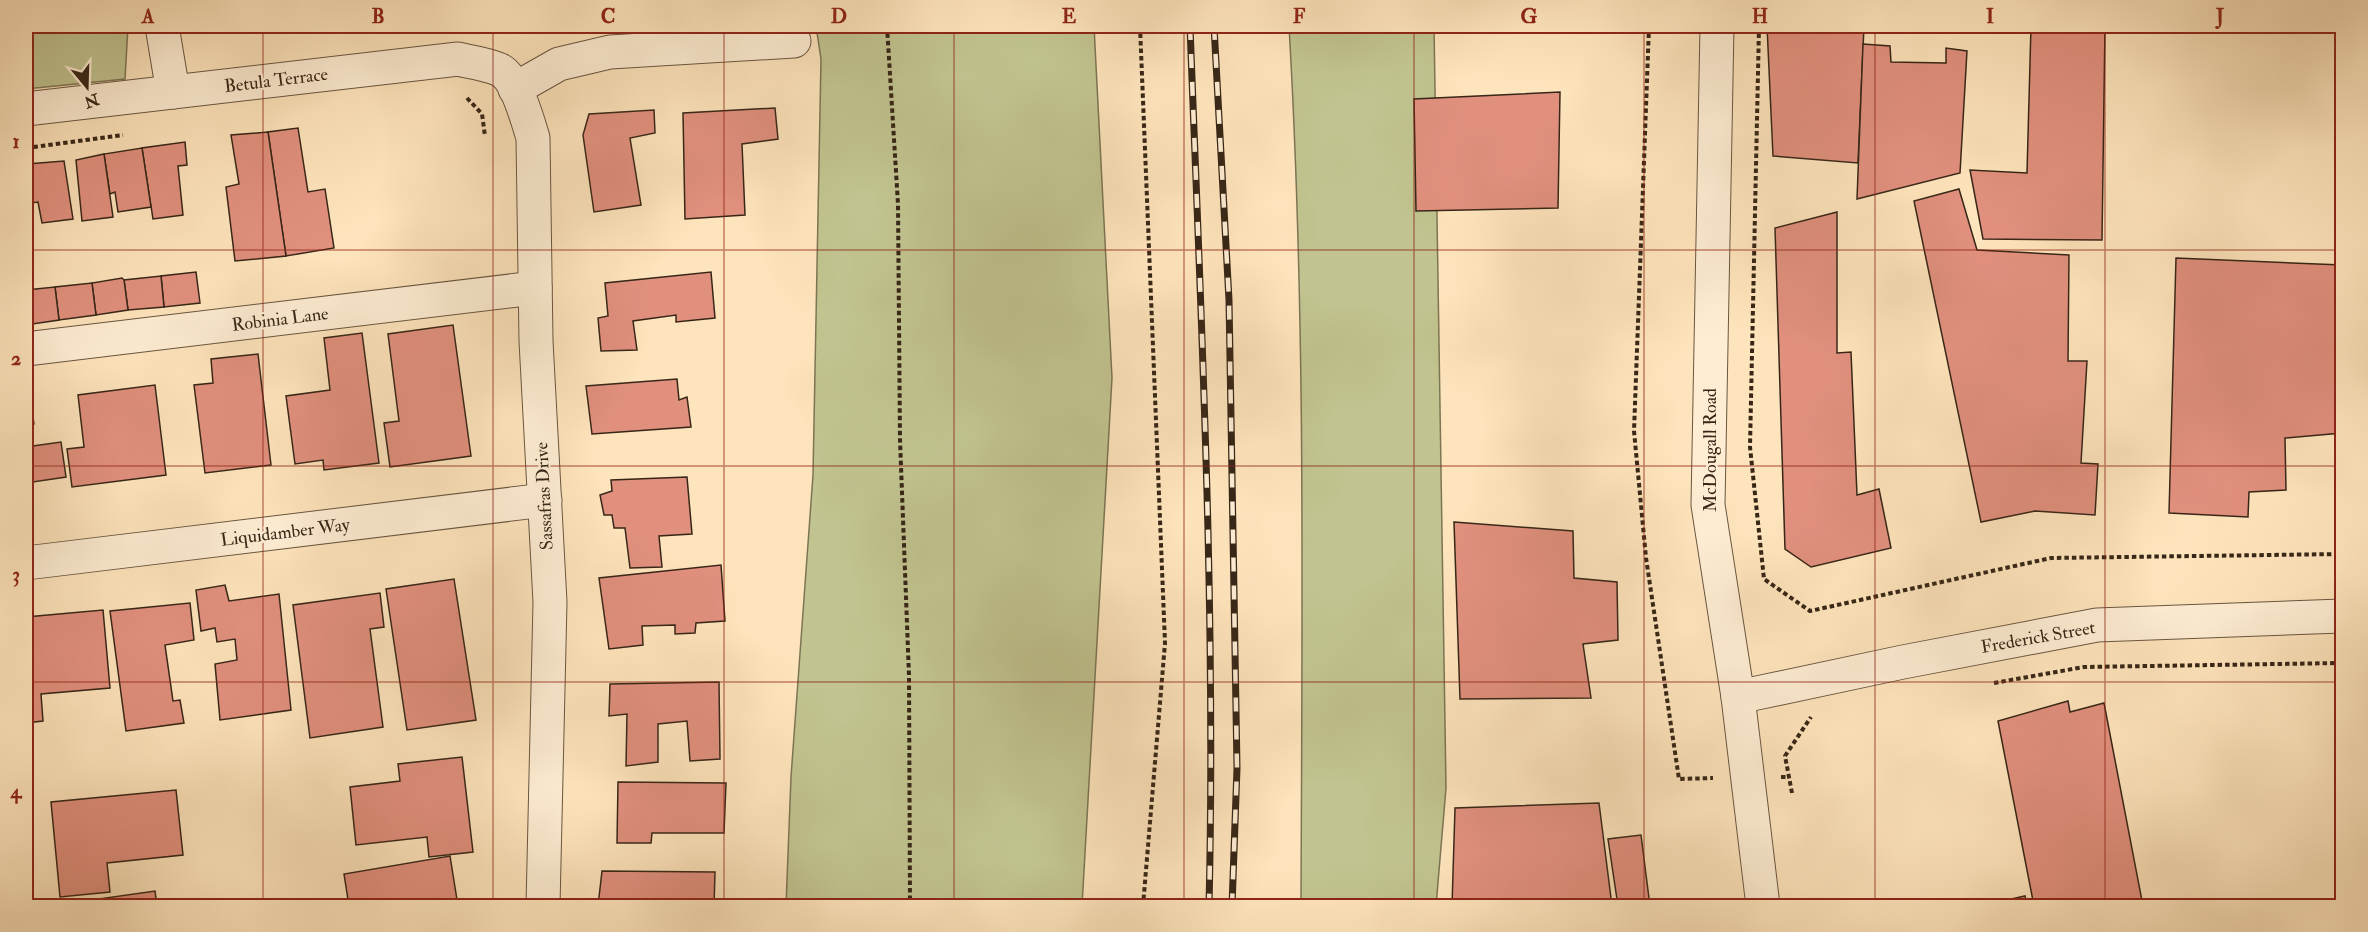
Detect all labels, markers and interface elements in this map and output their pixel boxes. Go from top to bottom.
text: A [141,4,155,29]
text: B [371,4,385,29]
text: C [601,4,615,29]
text: D [831,4,847,29]
text: E [1062,4,1077,29]
text: F [1293,4,1306,29]
text: G [1521,4,1538,29]
text: H [1752,4,1768,29]
text: I [1986,4,1994,29]
text: J [2215,4,2224,29]
north arrow [57,57,117,117]
street label: Betula Terrace [223,63,330,98]
text: N [81,88,103,112]
text: 1 [12,129,20,154]
street label: Robinia Lane [230,302,330,337]
text: 2 [11,346,21,371]
street label: McDougall Road [1699,388,1722,512]
street label: Sassafras Drive [530,441,559,551]
street label: Liquidamber Way [219,513,352,552]
text: 3 [12,562,20,587]
street label: Frederick Street [1979,616,2097,659]
text: 4 [10,779,23,804]

